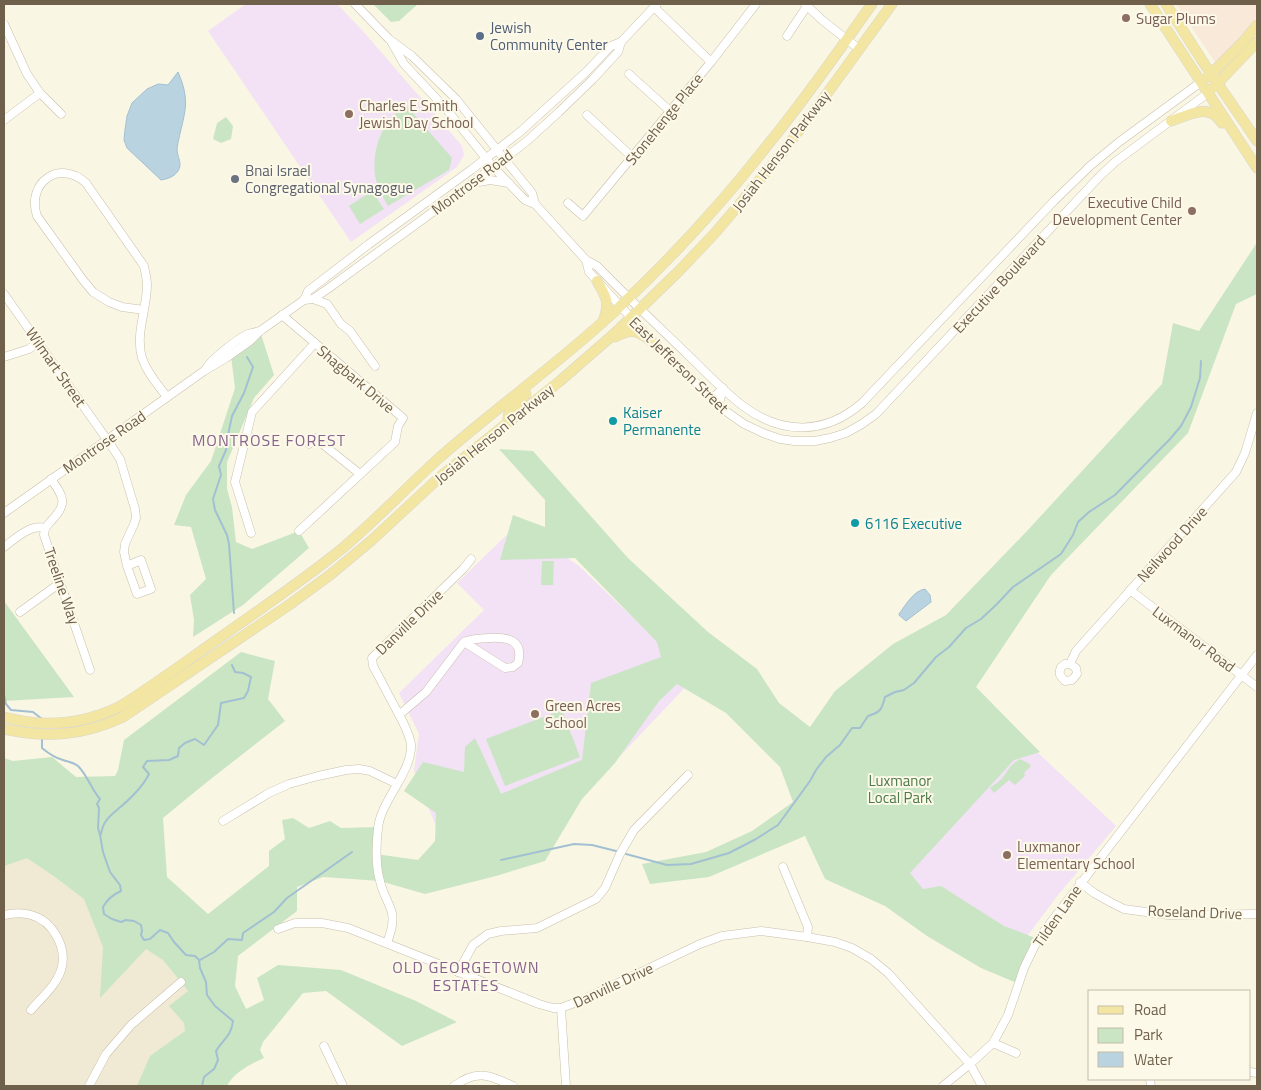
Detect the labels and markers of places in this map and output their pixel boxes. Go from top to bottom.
place label: Sugar Plums [1136,7,1216,30]
marker: Sugar Plums [1120,12,1132,24]
place label: Jewish Community Center [490,16,608,56]
marker: Jewish Community Center [474,30,486,42]
place label: Charles E Smith Jewish Day School [359,94,474,134]
marker: Charles E Smith Jewish Day School [343,108,355,120]
place label: Bnai Israel Congregational Synagogue [245,159,413,199]
marker: Bnai Israel Congregational Synagogue [229,173,241,185]
place label: Executive Child Development Center [1053,191,1182,231]
marker: Executive Child Development Center [1186,205,1198,217]
place label: Kaiser Permanente [623,401,701,441]
marker: Kaiser Permanente [607,415,619,427]
place label: 6116 Executive [865,512,962,535]
marker: 6116 Executive [849,517,861,529]
place label: Green Acres School [545,694,621,734]
marker: Green Acres School [529,708,541,720]
place label: Luxmanor Elementary School [1017,835,1135,875]
marker: Luxmanor Elementary School [1001,849,1013,861]

